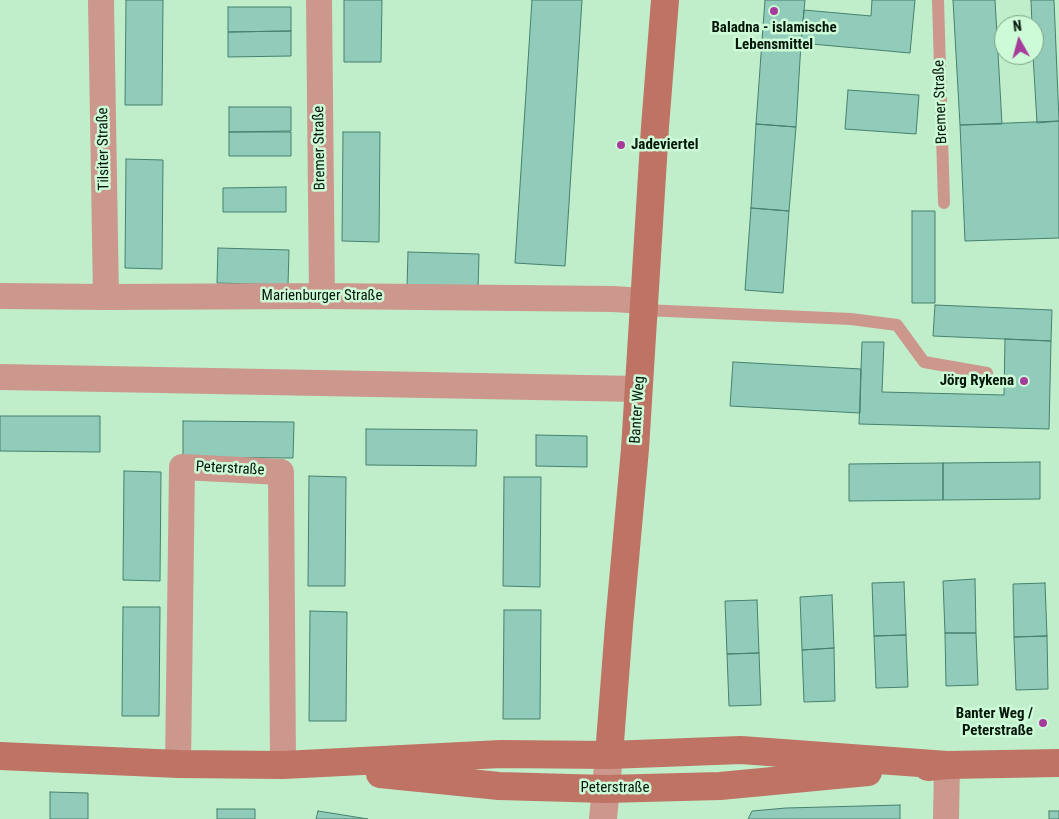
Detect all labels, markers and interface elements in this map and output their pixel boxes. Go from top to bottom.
marker: Baladna - islamische Lebensmittel [768,5,780,17]
north arrow [994,15,1044,65]
text: N [1012,18,1023,35]
place label: Baladna - islamische Lebensmittel [711,19,837,54]
street label: Bremer Straße [931,59,951,145]
street label: Bremer Straße [310,106,330,190]
street label: Tilsiter Straße [94,107,114,191]
place label: Jadeviertel [631,136,699,154]
marker: Jadeviertel [615,139,627,151]
street label: Marienburger Straße [262,287,382,305]
place label: Jörg Rykena [940,372,1014,390]
marker: Jörg Rykena [1018,375,1030,387]
street label: Banter Weg [627,376,649,444]
street label: Peterstraße [195,458,265,480]
place label: Banter Weg / Peterstraße [956,705,1033,740]
marker: Banter Weg / Peterstraße [1037,717,1049,729]
street label: Peterstraße [581,779,649,797]

